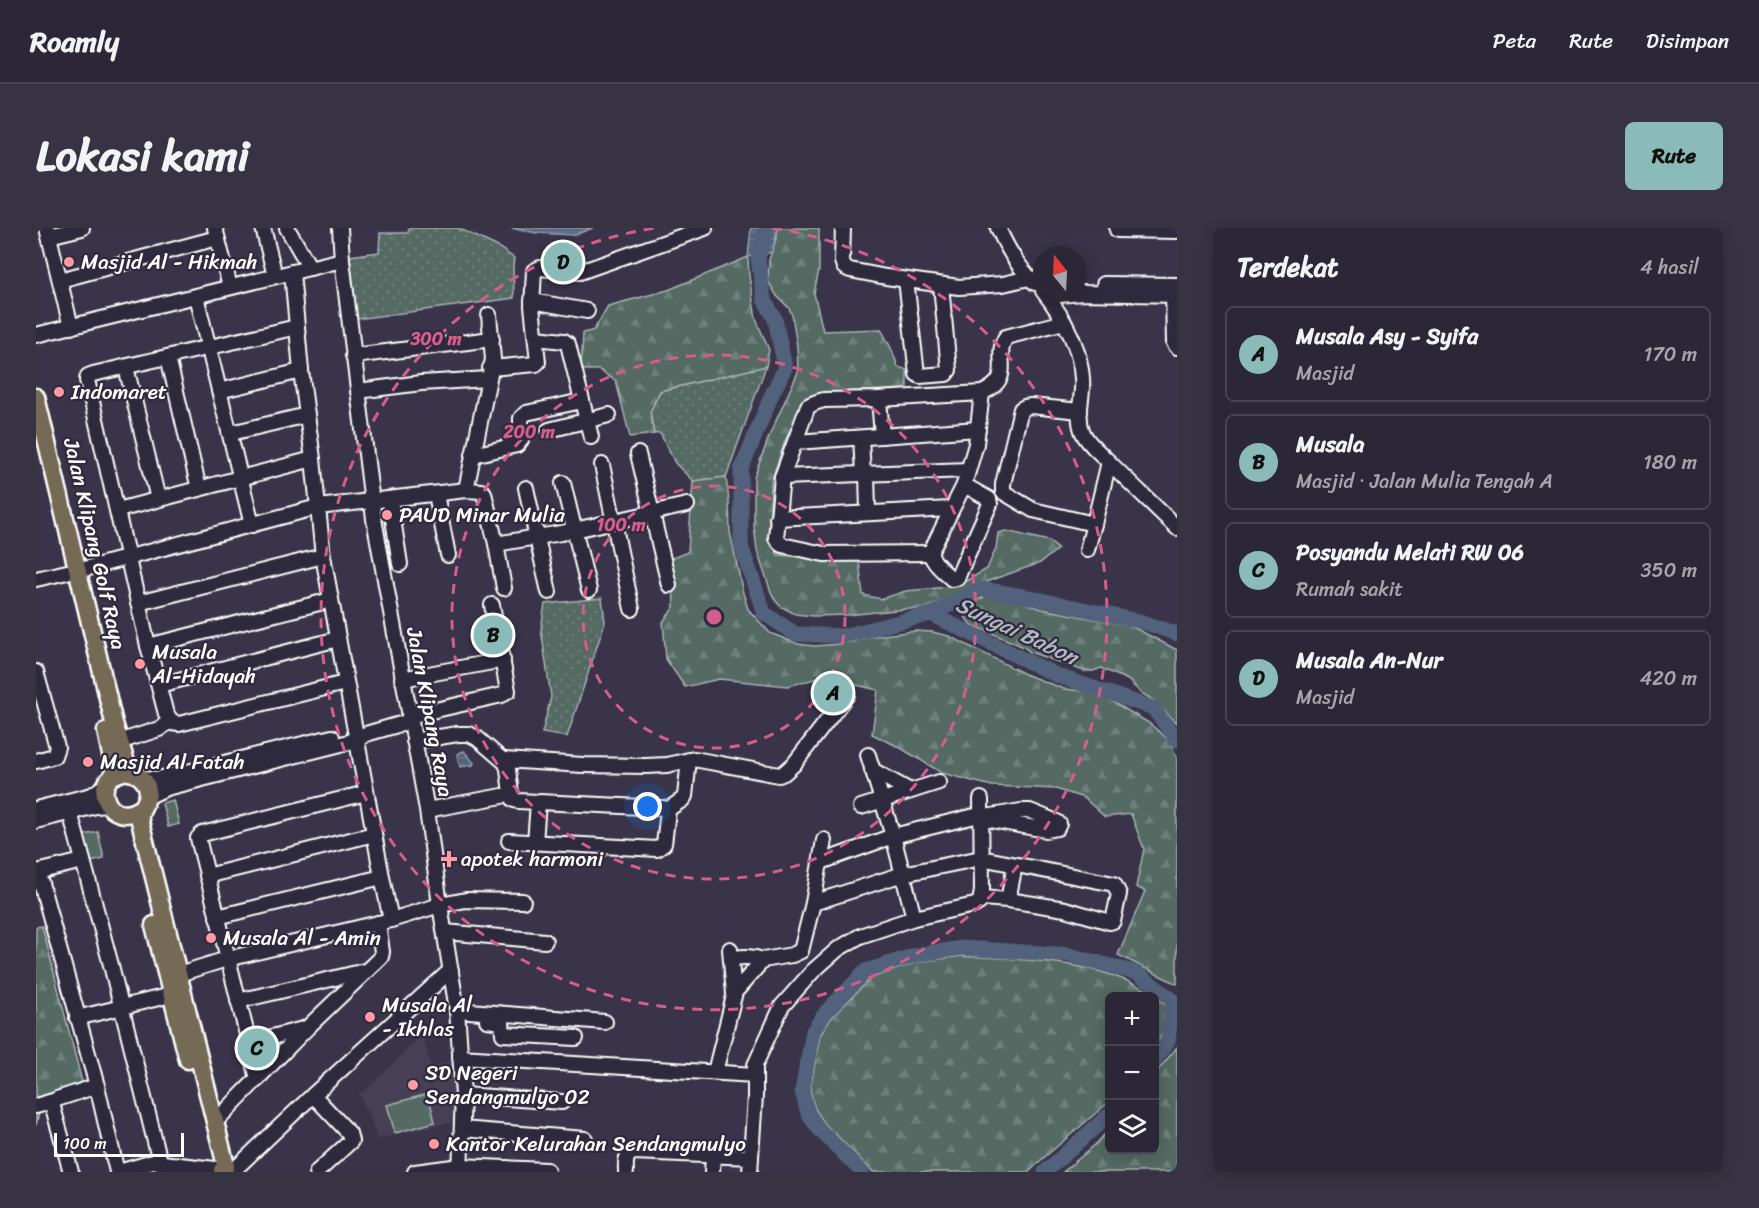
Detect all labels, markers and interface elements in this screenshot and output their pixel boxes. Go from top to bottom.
text: Roamly [30,17,119,66]
text: Peta [1493,22,1536,60]
text: Rute [1569,22,1613,60]
text: Disimpan [1646,22,1729,60]
text: Lokasi kami [36,119,249,193]
button: Rute [1625,122,1723,190]
pin: D [544,240,582,285]
place label: Masjid Al - Hikmah [81,243,257,281]
text: Terdekat [1237,244,1338,290]
north arrow [1033,246,1087,300]
text: 4 hasil [1640,250,1699,285]
marker: Masjid Al - Hikmah [62,255,76,269]
text: Musala Asy - Syifa [1296,317,1478,356]
text: 300 m [409,323,462,355]
text: A [1252,337,1265,372]
text: 170 m [1644,337,1697,372]
text: Masjid [1296,356,1354,391]
place label: Indomaret [70,373,167,411]
marker: Indomaret [52,385,66,399]
text: 200 m [502,416,555,448]
text: Musala [1296,425,1364,464]
street label: Jalan Klipang Golf Raya [52,433,138,654]
text: B [1252,445,1265,480]
text: 180 m [1643,445,1697,480]
text: Masjid · Jalan Mulia Tengah A [1296,464,1553,499]
place label: PAUD Minar Mulia [399,496,565,534]
marker: PAUD Minar Mulia [380,508,394,522]
text: 100 m [597,509,646,541]
text: Posyandu Melati RW 06 [1296,533,1524,572]
text: C [1252,553,1265,588]
text: 350 m [1641,553,1697,588]
text: Rumah sakit [1296,572,1403,607]
water label: Sungai Babon [949,585,1086,677]
centre of rings [704,607,724,627]
pin: B [474,612,512,658]
street label: Jalan Klipang Raya [395,623,465,800]
place label: Musala Al-Hidayah [151,633,256,695]
text: Musala An-Nur [1296,641,1443,680]
marker: Musala Al-Hidayah [133,657,147,671]
text: D [1253,661,1264,696]
text: 420 m [1640,661,1697,696]
pin: A [814,670,852,716]
text: Masjid [1296,680,1354,715]
place label: Masjid Al Fatah [100,743,244,781]
marker: Masjid Al Fatah [81,755,95,769]
your location [633,792,662,821]
place label: apotek harmoni [461,840,604,878]
marker: apotek harmoni [442,852,456,866]
place label: Musala Al - Amin [223,919,381,957]
marker: Musala Al - Amin [204,931,218,945]
place label: Musala Al - Ikhlas [382,986,473,1048]
map controls [1105,992,1159,1154]
button: + [1105,992,1159,1046]
marker: Musala Al - Ikhlas [363,1010,377,1024]
pin: C [238,1026,276,1070]
button: − [1105,1046,1159,1100]
place label: SD Negeri Sendangmulyo 02 [425,1054,590,1116]
marker: SD Negeri Sendangmulyo 02 [406,1078,420,1092]
button: layers [1105,1100,1159,1154]
place label: Kantor Kelurahan Sendangmulyo [446,1125,746,1163]
text: 100 m [63,1129,107,1158]
scale bar [54,1130,184,1158]
marker: Kantor Kelurahan Sendangmulyo [427,1137,441,1151]

